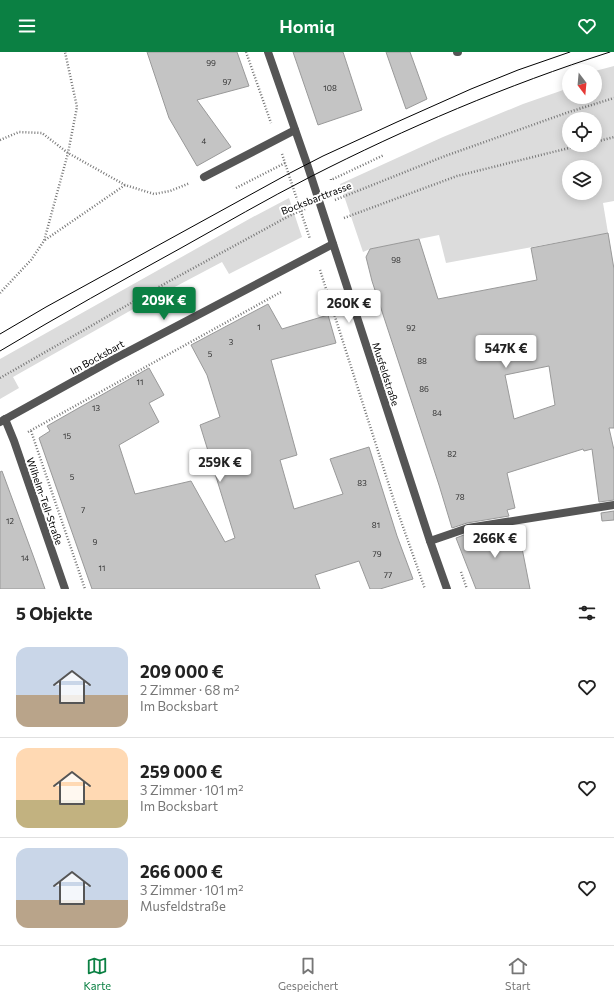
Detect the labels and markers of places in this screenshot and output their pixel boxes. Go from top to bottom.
pin: 209K € [131,287,197,321]
pin: 260K € [316,290,382,324]
pin: 547K € [473,335,539,369]
pin: 259K € [187,449,253,483]
pin: 266K € [462,525,528,559]

